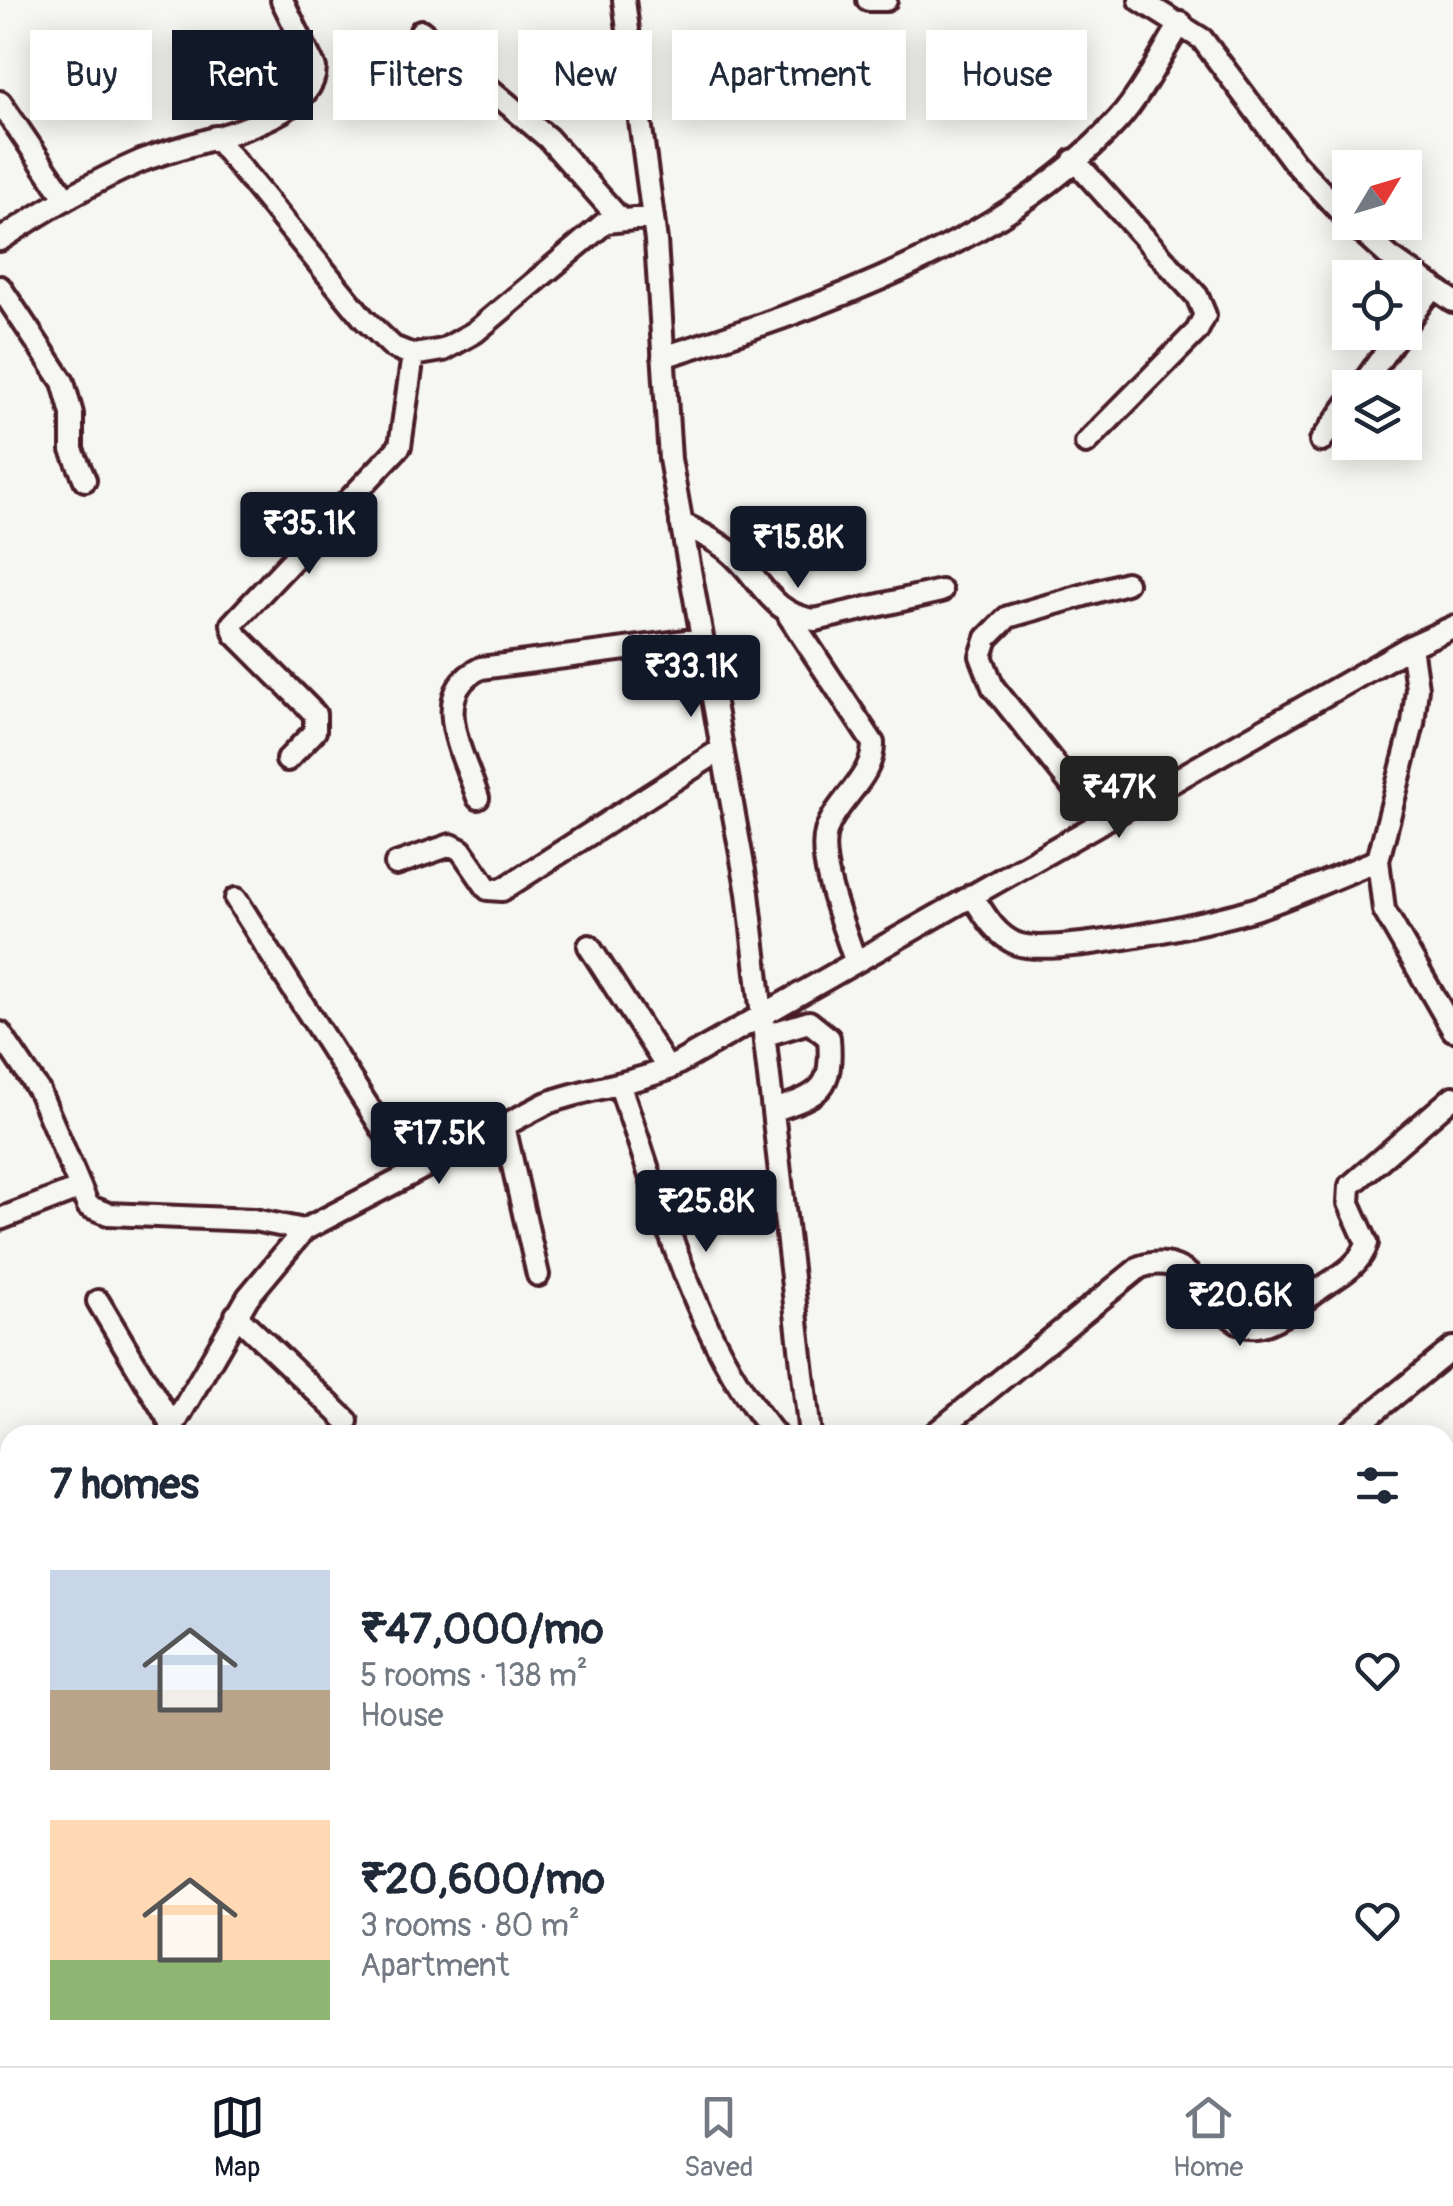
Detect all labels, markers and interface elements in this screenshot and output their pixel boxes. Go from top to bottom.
chip: Buy [30,30,152,120]
chip: Rent [172,30,313,120]
chip: Filters [333,30,498,120]
chip: New [518,30,652,120]
chip: Apartment [672,30,906,120]
chip: House [926,30,1087,120]
north arrow [1332,150,1422,240]
map controls [1332,150,1422,460]
button: locate [1332,260,1422,350]
button: layers [1332,370,1422,460]
pin: ₹35.1K [228,492,390,577]
text: ₹35.1K [262,504,356,544]
pin: ₹15.8K [717,506,879,591]
text: ₹15.8K [752,518,844,558]
pin: ₹33.1K [610,635,772,720]
text: ₹33.1K [644,647,738,687]
pin: ₹47K [1060,756,1178,841]
text: ₹47K [1082,768,1156,808]
pin: ₹17.5K [358,1102,520,1187]
text: ₹17.5K [393,1114,485,1154]
pin: ₹25.8K [625,1170,787,1255]
text: ₹25.8K [658,1182,754,1222]
pin: ₹20.6K [1159,1264,1321,1349]
text: ₹20.6K [1188,1276,1292,1316]
icon: filters [1350,1458,1405,1513]
text: 7 homes [50,1459,199,1511]
text: ₹47,000/mo [360,1604,603,1656]
icon: home [130,1610,250,1730]
icon: heart [1350,1643,1405,1698]
text: 5 rooms · 138 m² [360,1656,588,1696]
text: House [360,1696,444,1736]
text: ₹20,600/mo [360,1854,605,1906]
icon: home [130,1860,250,1980]
icon: heart [1350,1893,1405,1948]
text: 3 rooms · 80 m² [360,1906,580,1946]
text: Apartment [360,1946,509,1986]
tab: Map [210,2090,265,2185]
tab: Saved [684,2090,753,2185]
tab: Home [1173,2090,1243,2185]

